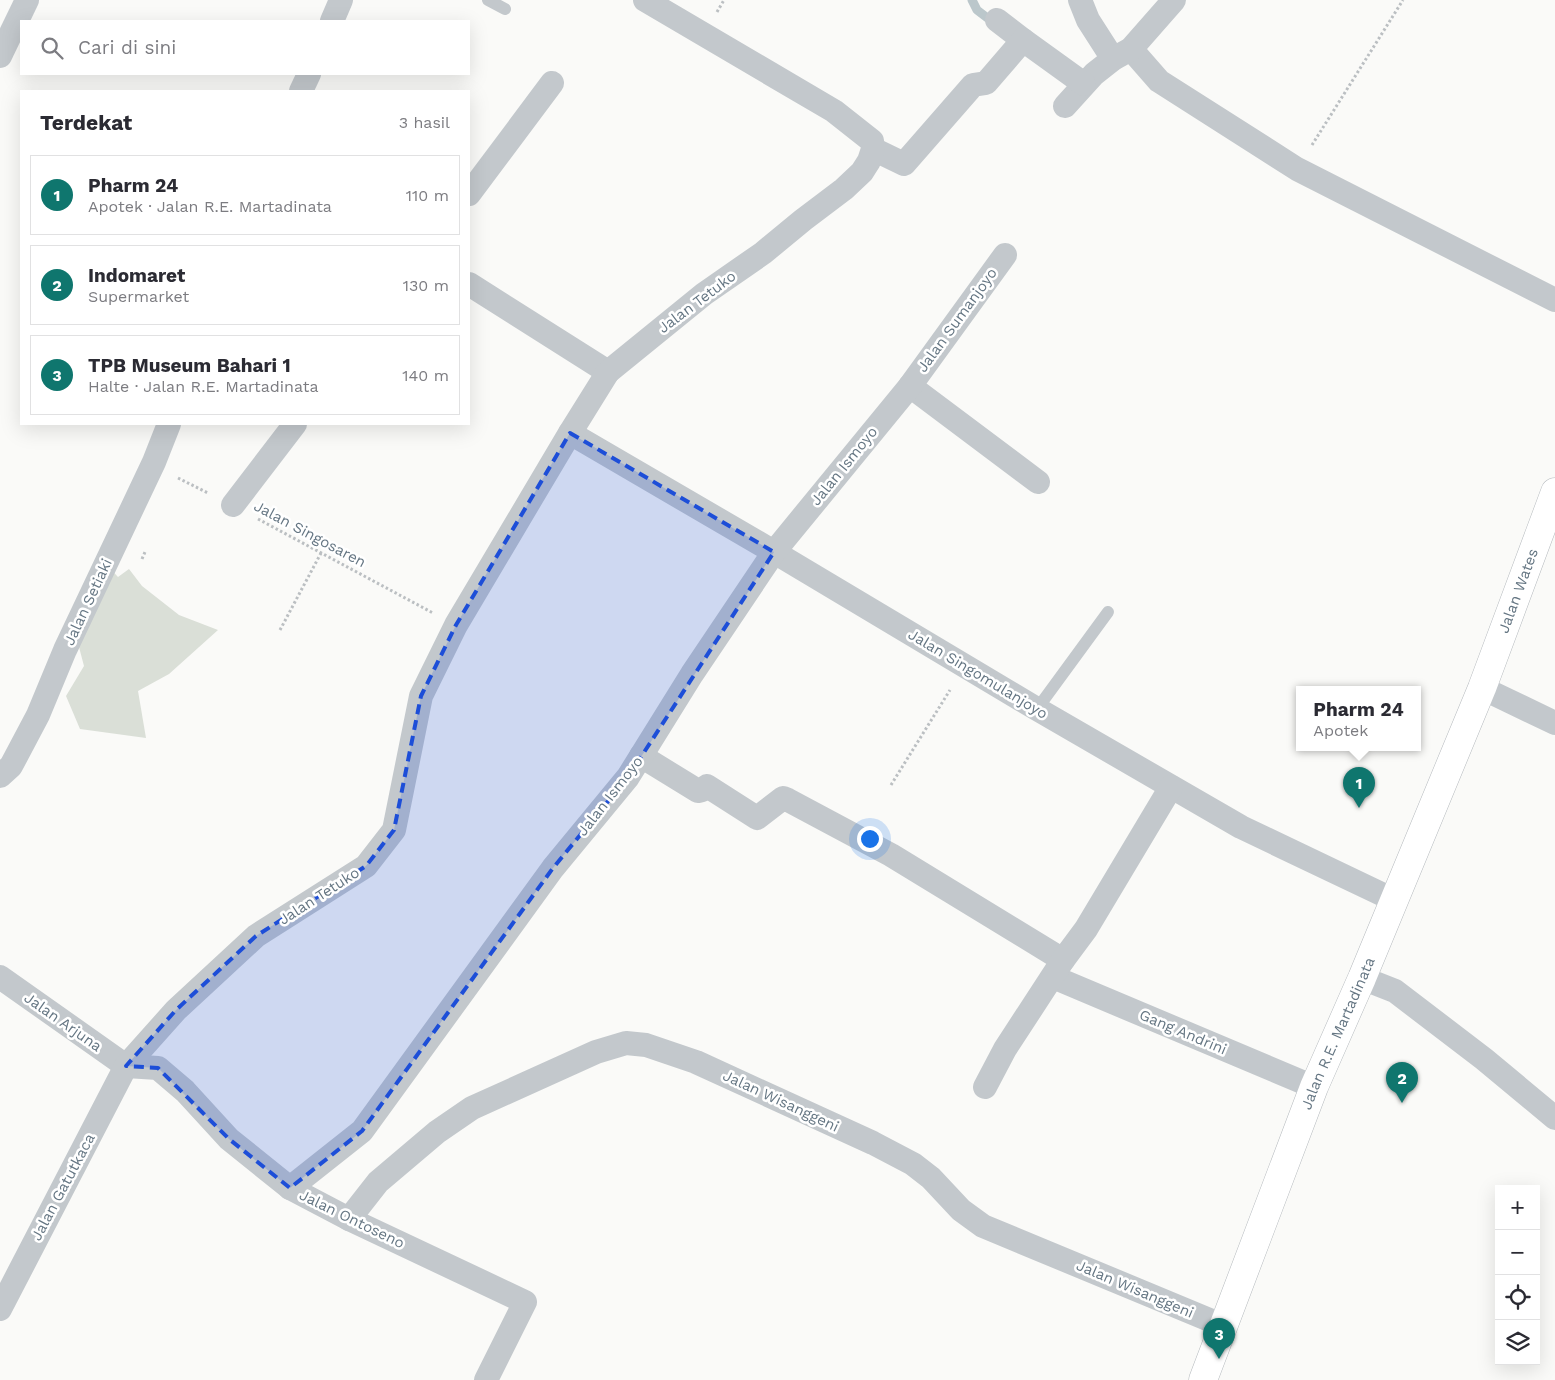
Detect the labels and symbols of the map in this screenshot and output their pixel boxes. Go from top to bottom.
street label: Jalan Sumanjoyo [913,264,1001,376]
street label: Jalan Tetuko [655,267,739,337]
street label: Jalan Ismoyo [807,423,881,509]
street label: Jalan Singosaren [251,497,369,571]
street label: Jalan Wates [1494,546,1542,636]
street label: Jalan Setiaki [60,556,116,648]
street label: Jalan Singomulanjoyo [905,625,1051,723]
street label: Jalan Ismoyo [573,753,647,839]
pin: 1 [1343,767,1375,808]
your location [857,826,883,852]
street label: Jalan Tetuko [275,863,363,929]
street label: Jalan R.E. Martadinata [1297,954,1379,1112]
street label: Jalan Arjuna [21,989,106,1056]
street label: Gang Andrini [1137,1006,1229,1058]
pin: 2 [1386,1062,1418,1103]
street label: Jalan Wisanggeni [720,1066,842,1136]
street label: Jalan Gatutkaca [27,1130,99,1244]
street label: Jalan Ontoseno [297,1186,407,1252]
street label: Jalan Wisanggeni [1074,1256,1196,1322]
pin: 3 [1203,1318,1235,1359]

